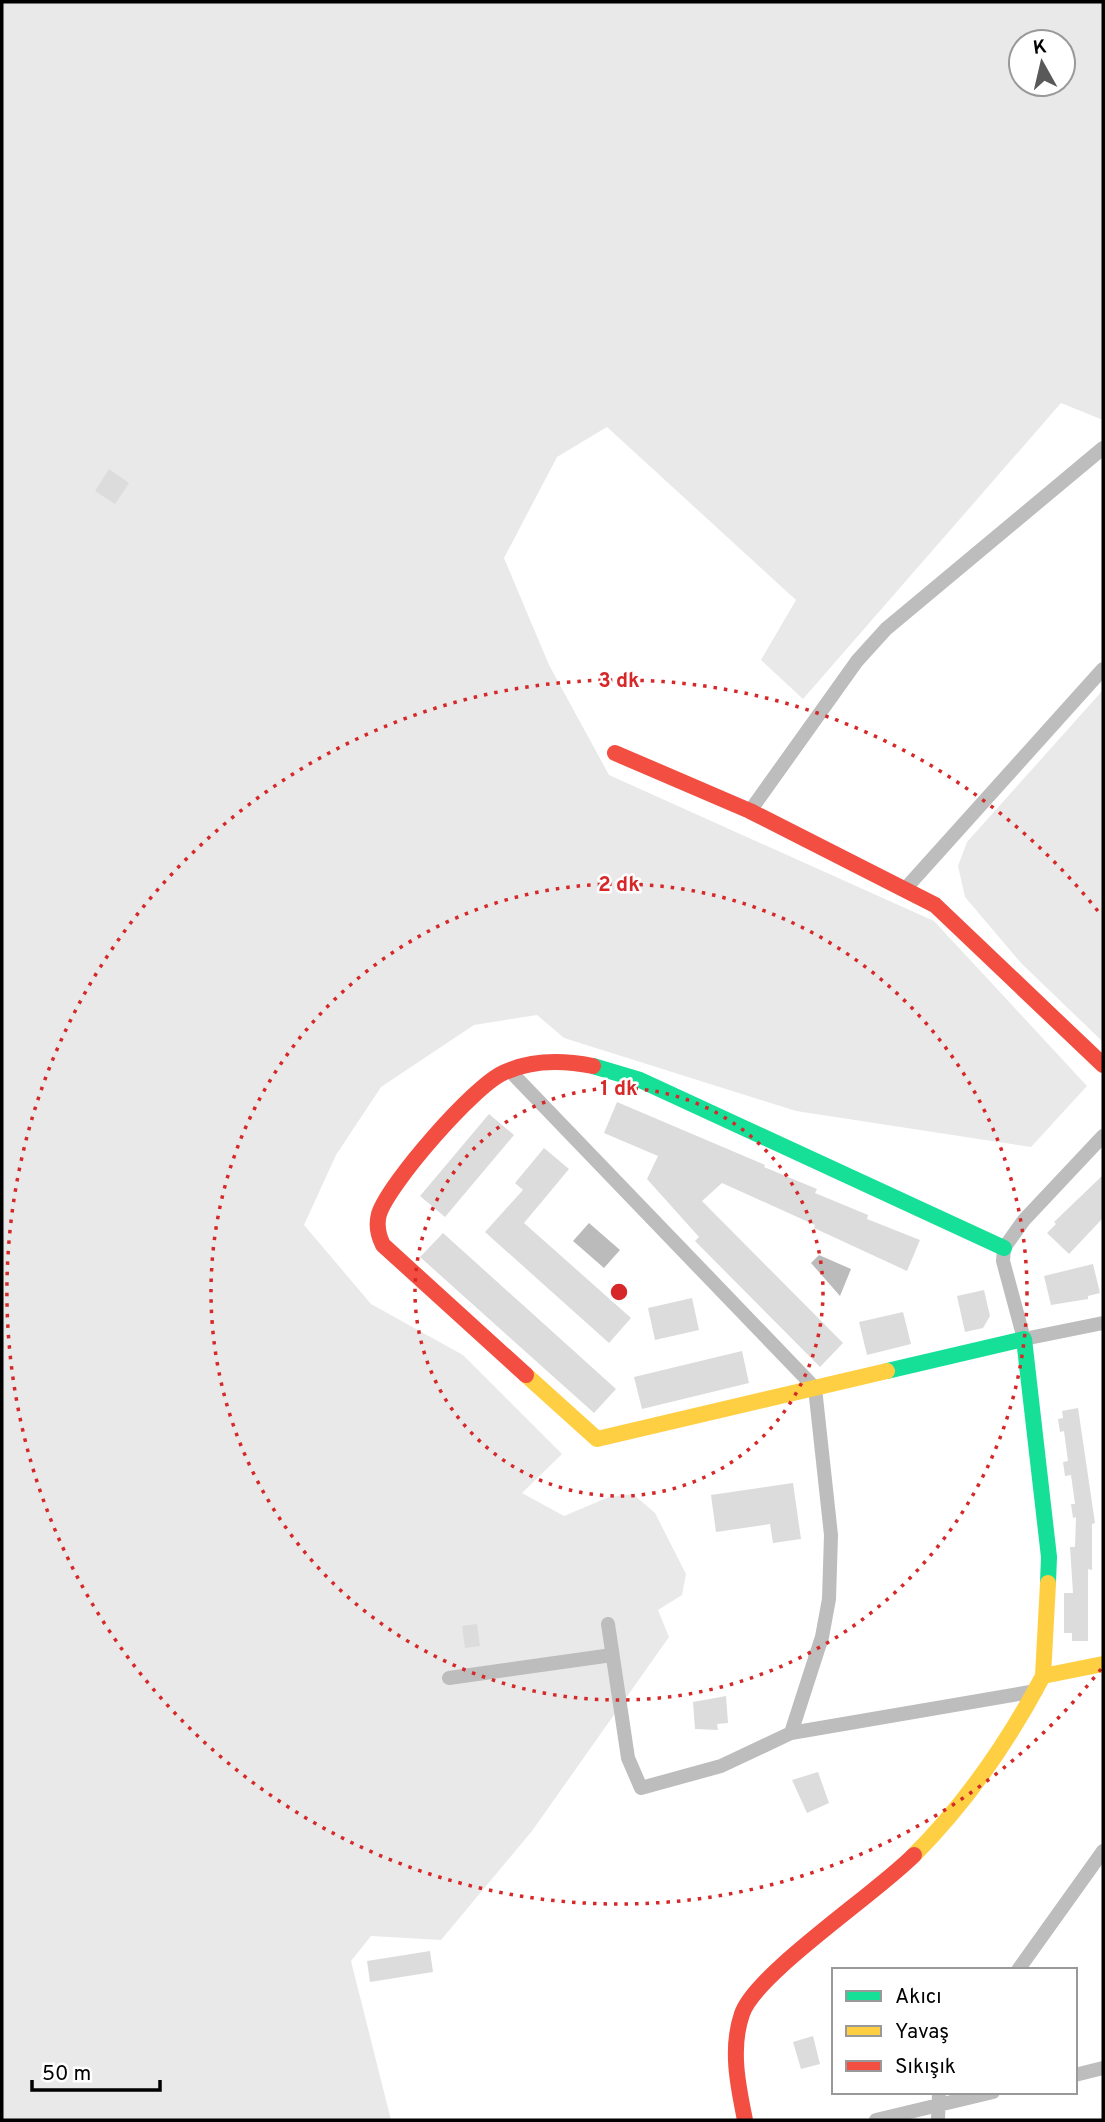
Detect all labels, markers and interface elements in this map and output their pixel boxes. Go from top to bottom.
north arrow [1007,28,1077,98]
text: K [1032,35,1048,61]
text: 3 dk [598,668,640,695]
text: 2 dk [598,872,640,899]
text: 1 dk [600,1076,638,1103]
centre of rings [607,1280,631,1304]
legend [832,1968,1077,2094]
text: Akıcı [895,1984,942,2011]
text: Yavaş [895,2019,949,2046]
scale bar [32,2048,159,2092]
text: Sıkışık [895,2054,956,2081]
text: 50 m [42,2061,91,2088]

